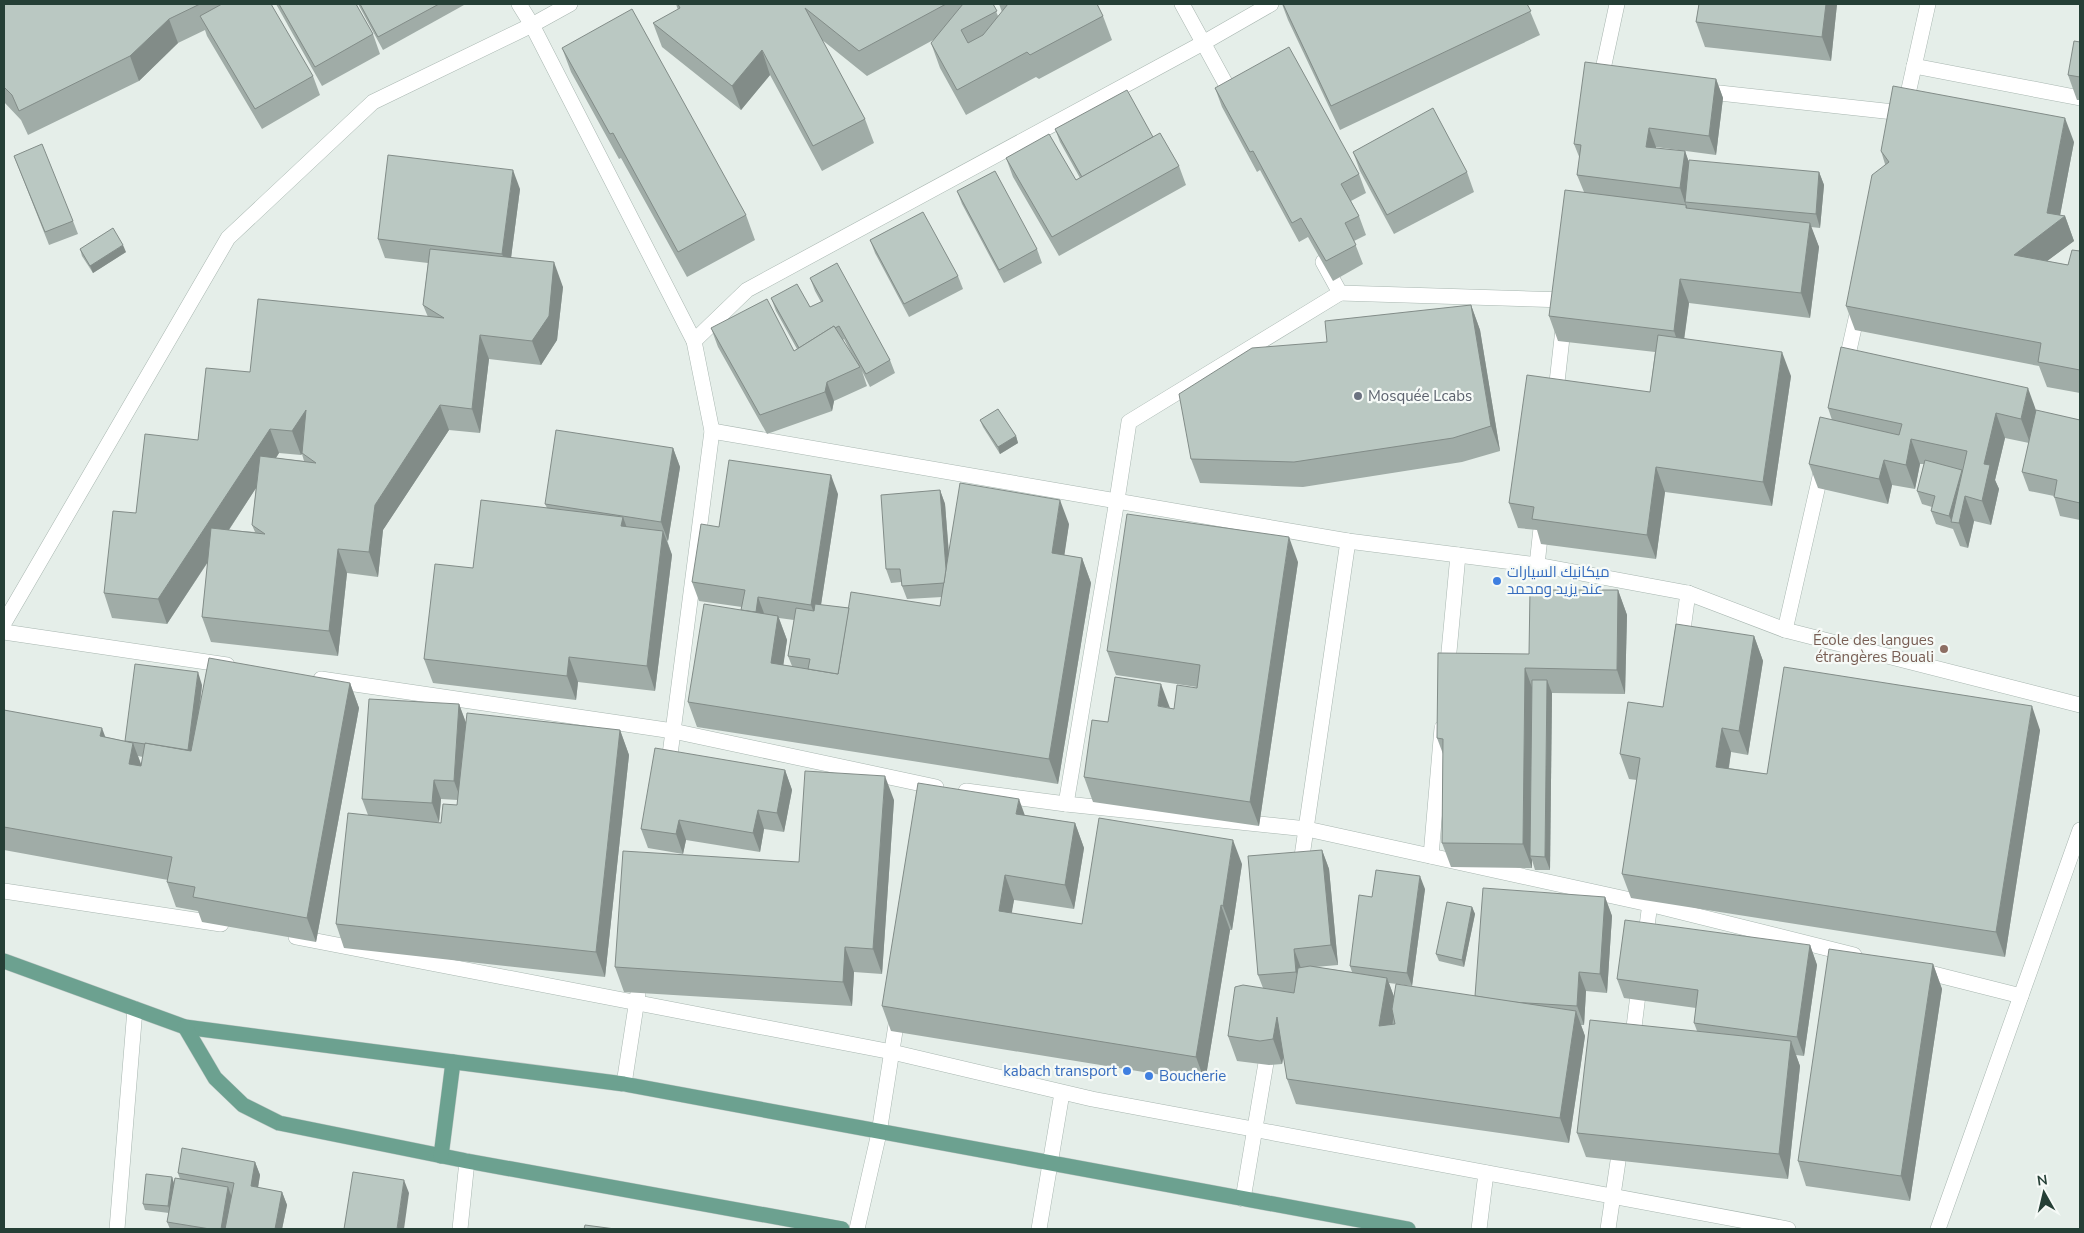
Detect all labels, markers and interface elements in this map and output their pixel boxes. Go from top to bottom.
place label: Mosquée Lcabs [1368,386,1472,406]
marker: Mosquée Lcabs [1352,390,1364,402]
place label: ميكانيك السيارات عند يزيد ومحمد [1507,562,1610,599]
marker: ميكانيك السيارات عند يزيد ومحمد [1491,575,1503,587]
place label: École des langues étrangères Bouali [1813,630,1934,667]
marker: École des langues étrangères Bouali [1938,643,1950,655]
place label: kabach transport [1003,1061,1118,1081]
marker: kabach transport [1121,1065,1133,1077]
place label: Boucherie [1159,1066,1226,1086]
marker: Boucherie [1143,1070,1155,1082]
north arrow [2019,1168,2069,1218]
text: N [2036,1170,2049,1191]

